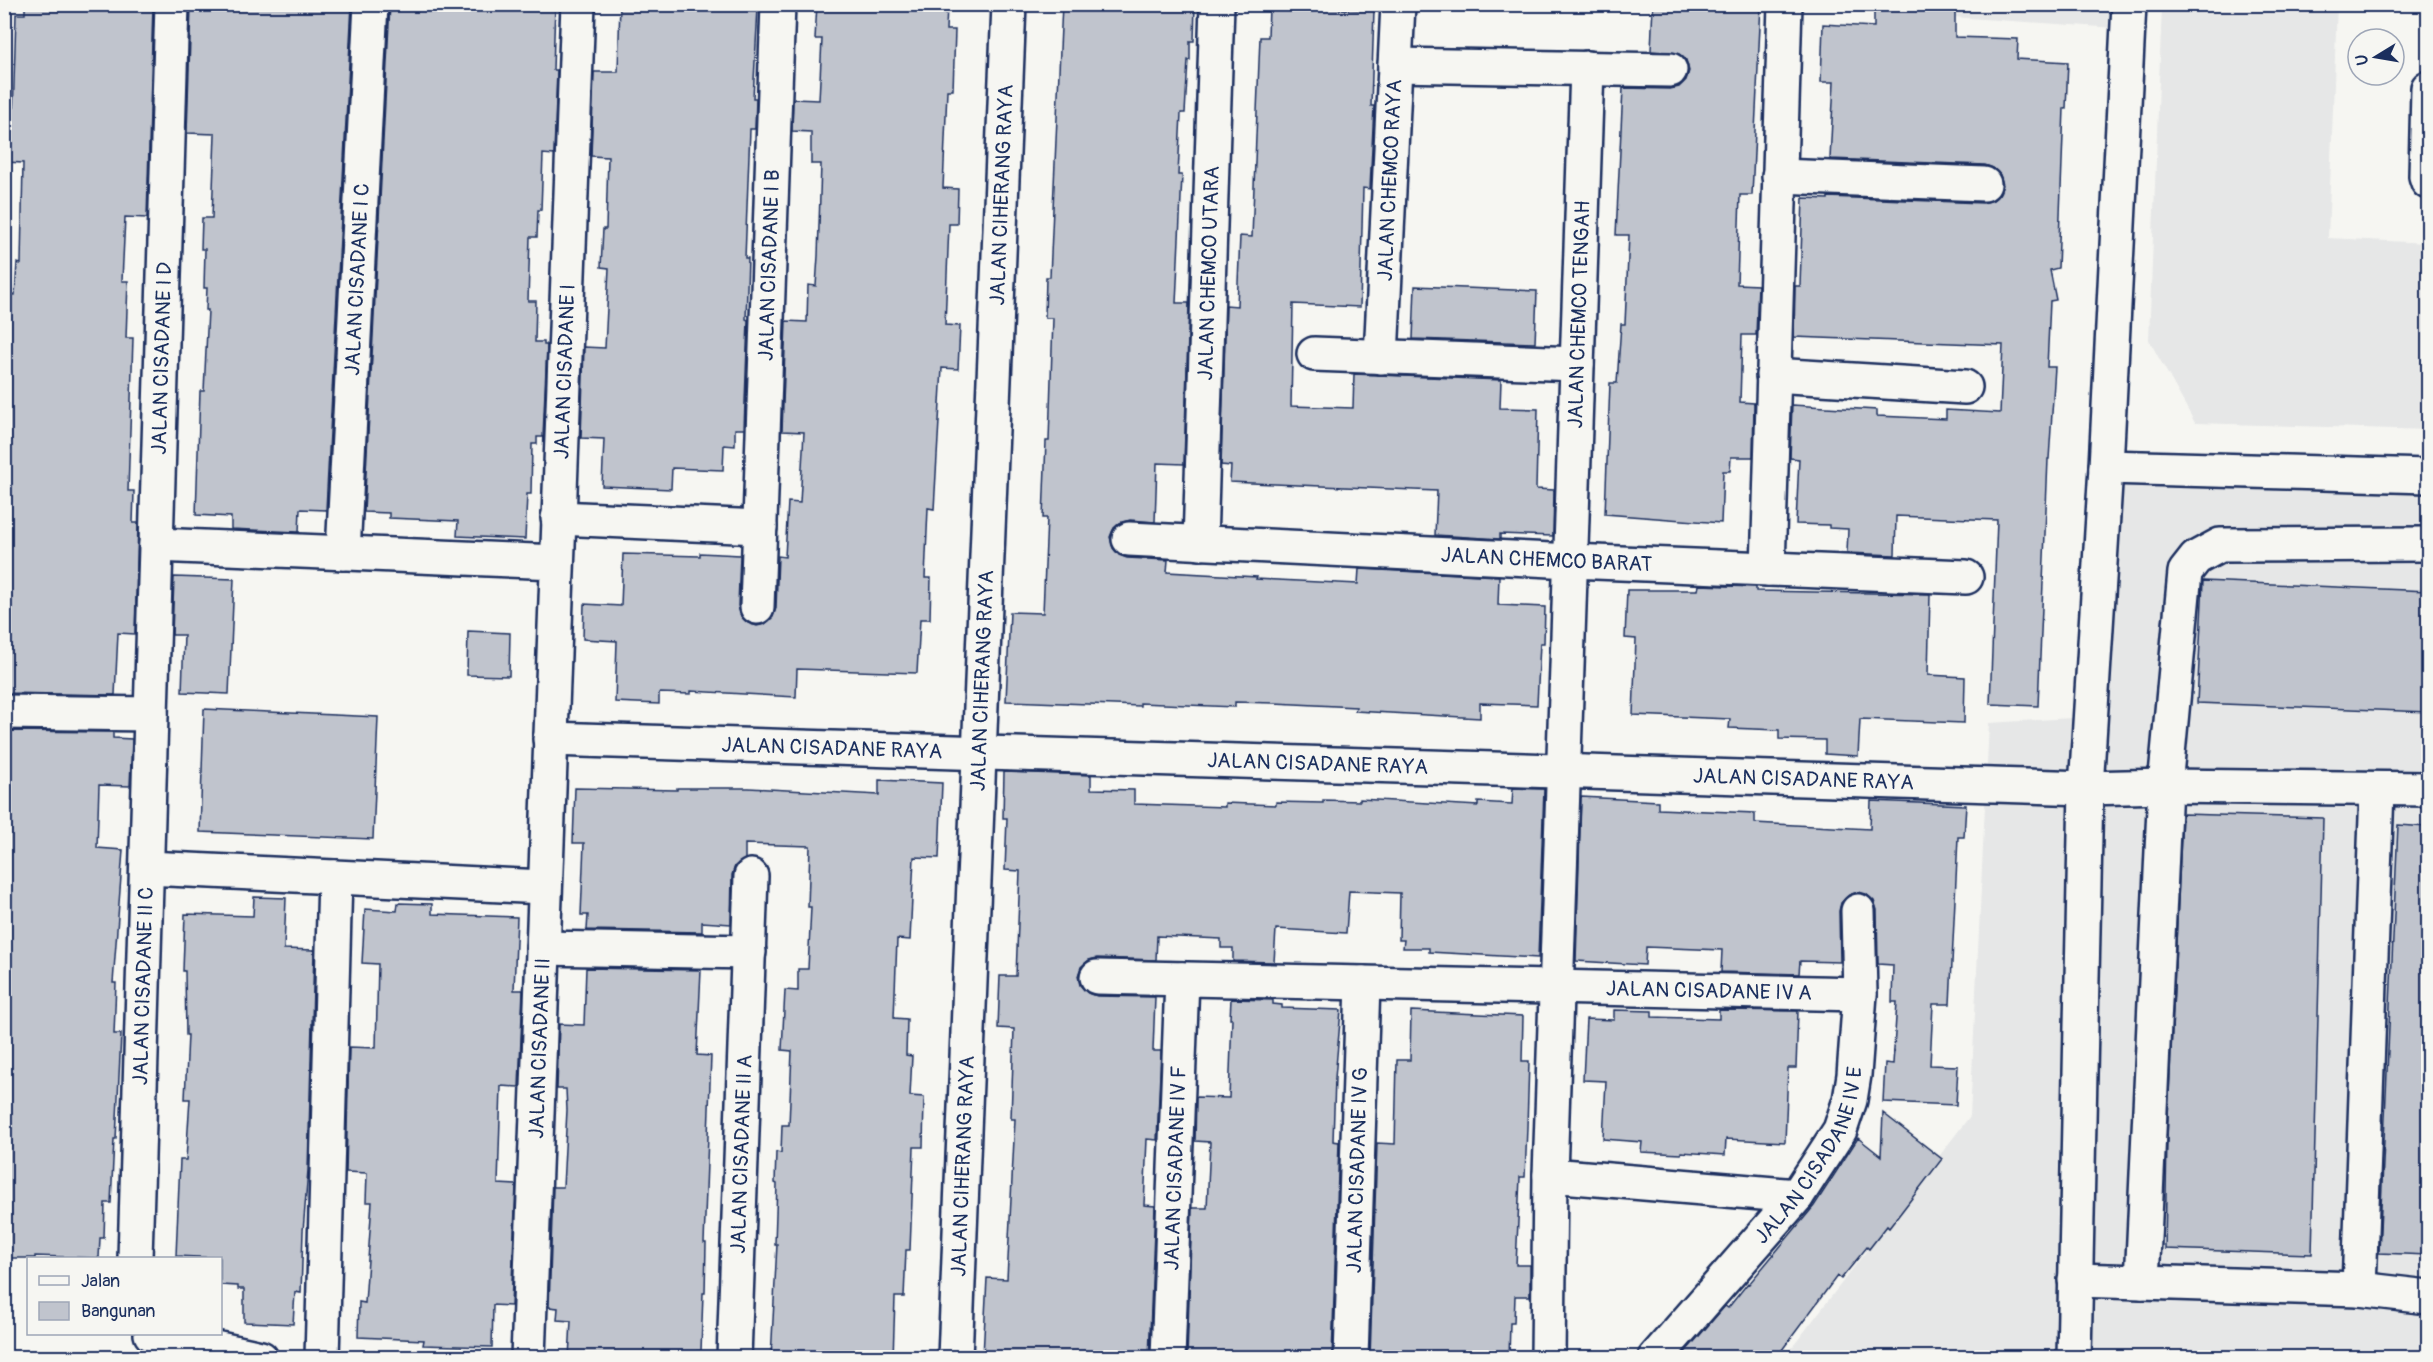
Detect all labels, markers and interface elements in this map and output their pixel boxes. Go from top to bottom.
north arrow [2346,27,2406,87]
text: U [2351,52,2373,67]
street label: JALAN CHEMCO RAYA [1372,79,1408,282]
street label: JALAN CIHERANG RAYA [984,84,1020,306]
street label: JALAN CHEMCO UTARA [1192,165,1226,381]
street label: JALAN CISADANE I B [753,169,786,361]
street label: JALAN CISADANE I C [339,182,376,376]
street label: JALAN CHEMCO TENGAH [1562,200,1597,429]
street label: JALAN CISADANE I D [146,262,178,455]
street label: JALAN CISADANE I [548,284,582,460]
street label: JALAN CHEMCO BARAT [1440,542,1653,578]
street label: JALAN CIHERANG RAYA [965,569,1000,792]
street label: JALAN CISADANE RAYA [721,731,943,766]
street label: JALAN CISADANE RAYA [1207,747,1428,781]
street label: JALAN CISADANE RAYA [1693,762,1914,796]
street label: JALAN CISADANE II C [127,886,160,1086]
street label: JALAN CISADANE II [523,957,557,1139]
street label: JALAN CISADANE IV A [1606,975,1812,1007]
street label: JALAN CISADANE II A [725,1054,759,1254]
street label: JALAN CIHERANG RAYA [945,1055,981,1277]
street label: JALAN CISADANE IV F [1158,1065,1193,1271]
street label: JALAN CISADANE IV E [1748,1065,1869,1250]
street label: JALAN CISADANE IV G [1341,1067,1374,1274]
legend [27,1257,222,1335]
text: Jalan [81,1270,120,1293]
text: Bangunan [81,1300,156,1323]

